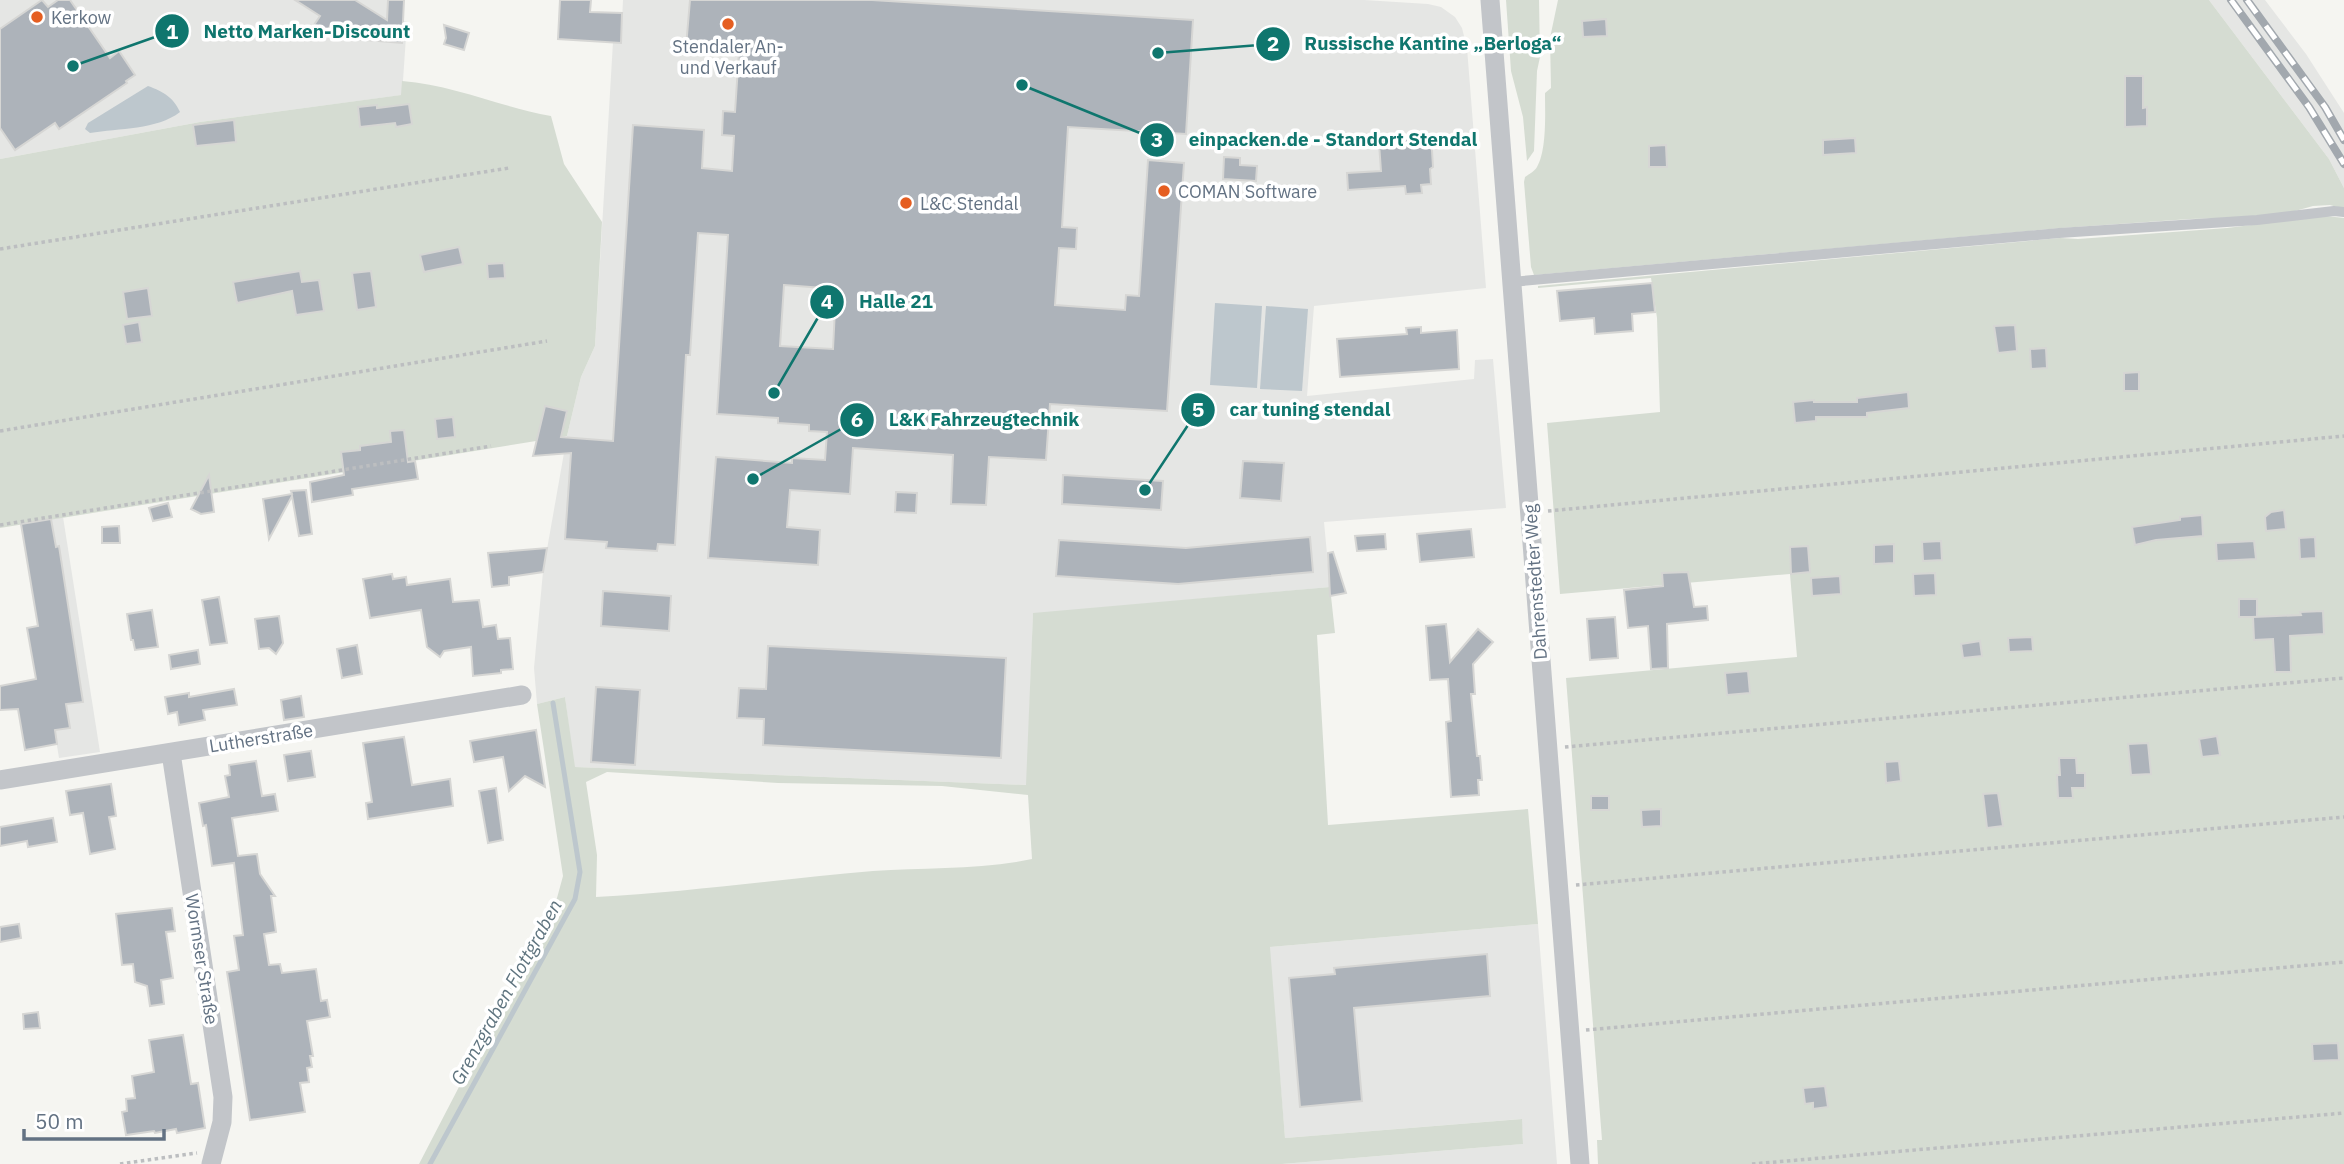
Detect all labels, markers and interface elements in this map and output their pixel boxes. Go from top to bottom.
place label: Kerkow [51,6,112,29]
marker: Kerkow [29,9,45,25]
callout: Netto Marken-Discount [155,11,424,51]
marker: Stendaler An- und Verkauf [720,16,736,32]
text: 1 [166,17,179,45]
text: Netto Marken-Discount [204,19,410,43]
callout: Russische Kantine „Berloga“ [1255,24,1575,64]
text: 2 [1267,29,1279,57]
text: Russische Kantine „Berloga“ [1304,31,1562,55]
place label: Stendaler An- und Verkauf [672,35,784,79]
callout: einpacken.de - Standort Stendal [1140,120,1491,160]
text: 3 [1151,125,1163,153]
text: einpacken.de - Standort Stendal [1189,127,1478,151]
place label: COMAN Software [1178,180,1317,203]
marker: COMAN Software [1156,183,1172,199]
place label: L&C Stendal [920,192,1019,215]
marker: L&C Stendal [898,195,914,211]
callout: Halle 21 [810,282,947,322]
text: 4 [821,287,833,315]
text: Halle 21 [859,289,934,313]
callout: car tuning stendal [1180,390,1405,430]
text: 5 [1192,395,1204,423]
text: car tuning stendal [1229,397,1391,421]
callout: L&K Fahrzeugtechnik [839,400,1093,440]
text: 6 [851,405,863,433]
text: L&K Fahrzeugtechnik [889,407,1079,431]
street label: Dahrenstedter Weg [1518,503,1552,661]
street label: Lutherstraße [208,718,315,758]
street label: Wormser Straße [180,892,224,1026]
water label: Grenzgraben Flottgraben [445,895,567,1089]
scale bar [24,1098,164,1142]
text: 50 m [35,1107,84,1135]

